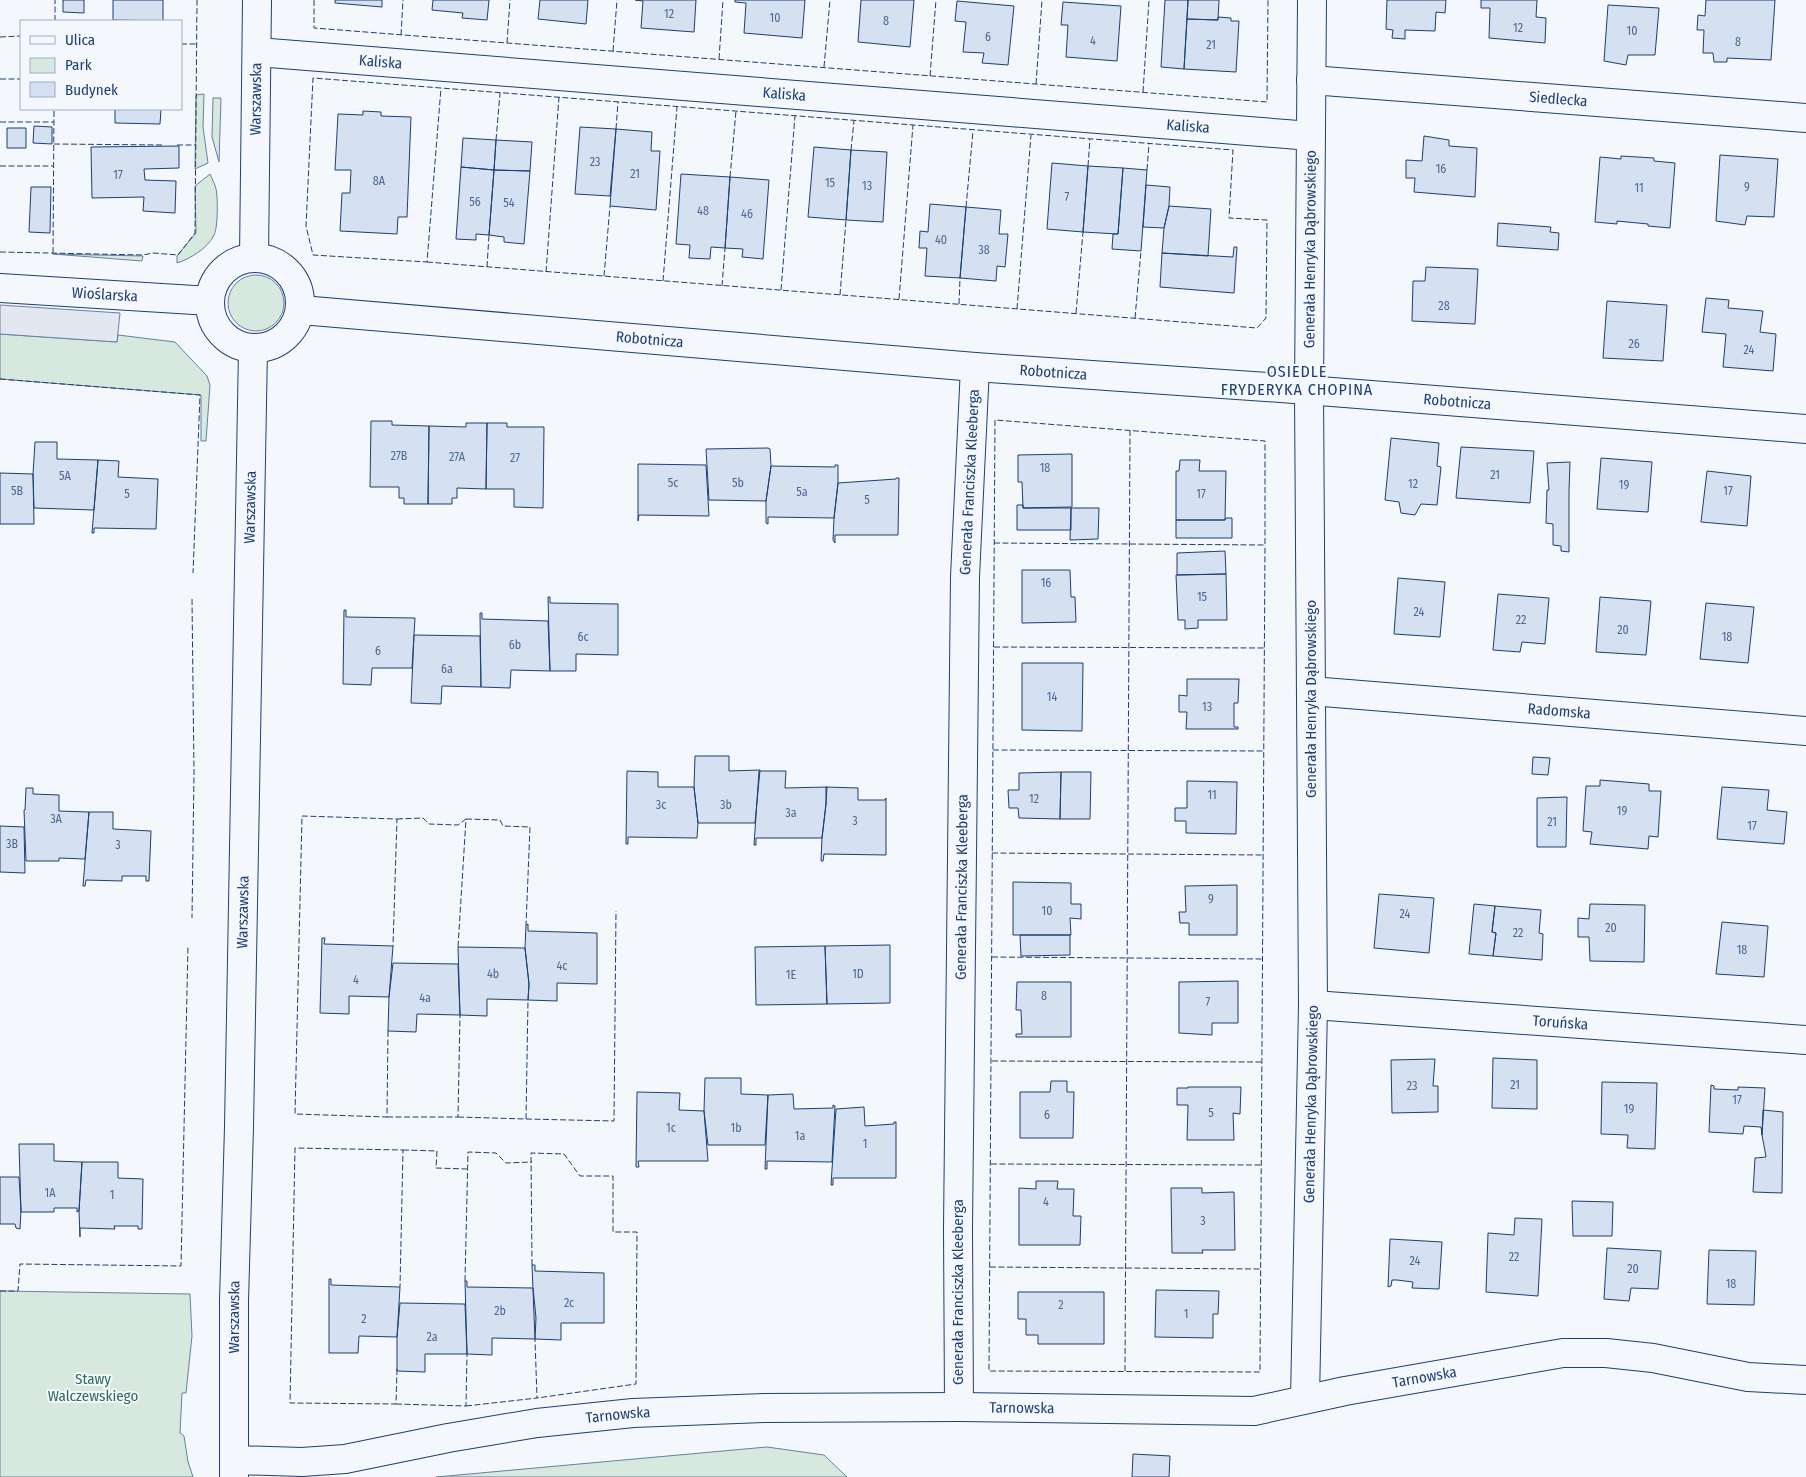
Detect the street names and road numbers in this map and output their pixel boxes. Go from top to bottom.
street label: Kaliska [358,51,403,73]
street label: Warszawska [246,62,265,136]
street label: Kaliska [762,83,807,105]
street label: Siedlecka [1528,88,1588,110]
street label: Kaliska [1166,116,1210,137]
street label: Generała Henryka Dąbrowskiego [1300,150,1320,348]
street label: Wioślarska [71,283,138,306]
street label: Robotnicza [615,328,684,351]
street label: Robotnicza [1019,361,1088,384]
street label: Generała Franciszka Kleeberga [956,389,983,575]
street label: Robotnicza [1423,390,1492,413]
street label: Warszawska [240,471,260,544]
street label: Generała Henryka Dąbrowskiego [1302,600,1320,798]
street label: Radomska [1527,700,1592,723]
street label: Generała Franciszka Kleeberga [952,794,972,980]
street label: Warszawska [233,875,253,949]
street label: Generała Henryka Dąbrowskiego [1300,1005,1322,1203]
street label: Toruńska [1532,1012,1589,1034]
street label: Generała Franciszka Kleeberga [949,1199,967,1385]
street label: Warszawska [225,1280,244,1353]
street label: Tarnowska [1391,1363,1458,1392]
street label: Tarnowska [989,1398,1054,1417]
street label: Tarnowska [585,1403,651,1427]

